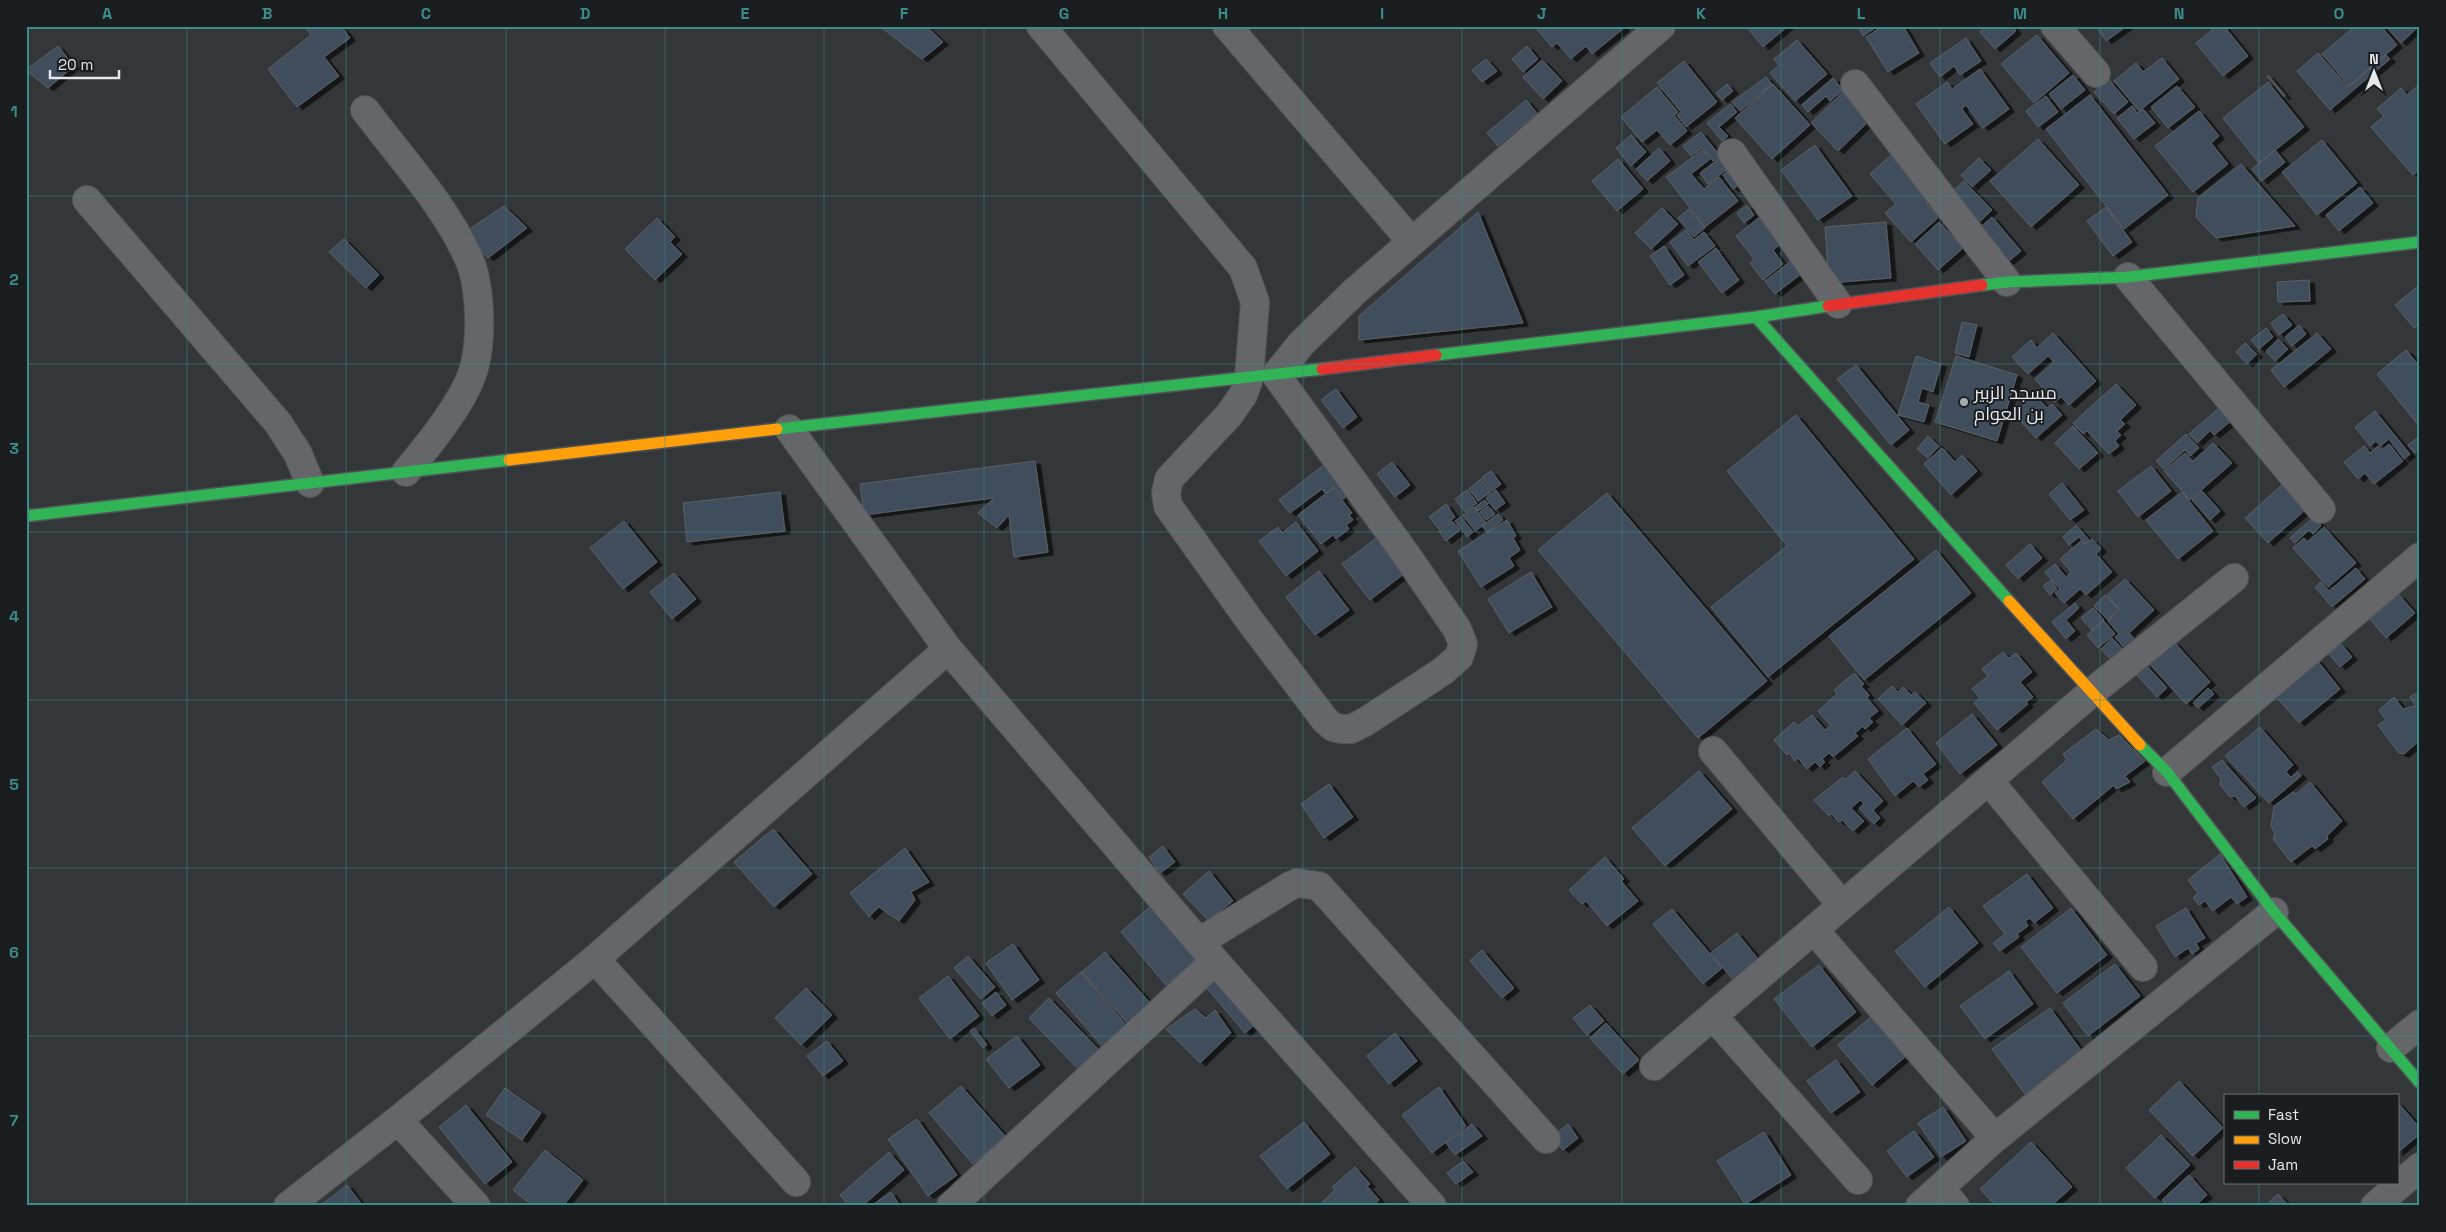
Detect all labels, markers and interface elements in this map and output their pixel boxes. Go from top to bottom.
text: A [102,3,112,24]
text: B [262,3,272,24]
text: C [421,3,431,24]
text: D [580,3,590,24]
text: E [741,3,750,24]
text: F [900,3,909,24]
text: G [1059,3,1069,24]
text: H [1218,3,1228,24]
text: I [1380,3,1384,24]
text: J [1537,3,1547,24]
text: K [1696,3,1706,24]
text: L [1857,3,1866,24]
text: M [2013,3,2027,24]
text: N [2174,3,2184,24]
text: O [2334,3,2345,24]
scale bar [50,48,119,80]
north arrow [2348,48,2398,98]
text: N [2369,50,2379,68]
text: 20 m [58,55,93,74]
text: 1 [10,101,18,122]
text: 2 [9,269,19,290]
place label: مسجد الزبير بن العوام [1973,381,2057,426]
marker: مسجد الزبير بن العوام [1958,396,1970,408]
text: 3 [9,438,19,459]
text: 4 [9,606,19,627]
text: 5 [9,774,19,795]
text: 6 [9,942,19,963]
legend [2224,1094,2398,1184]
text: Fast [2268,1105,2299,1124]
text: 7 [10,1110,19,1131]
text: Slow [2268,1129,2302,1148]
text: Jam [2268,1155,2298,1174]

